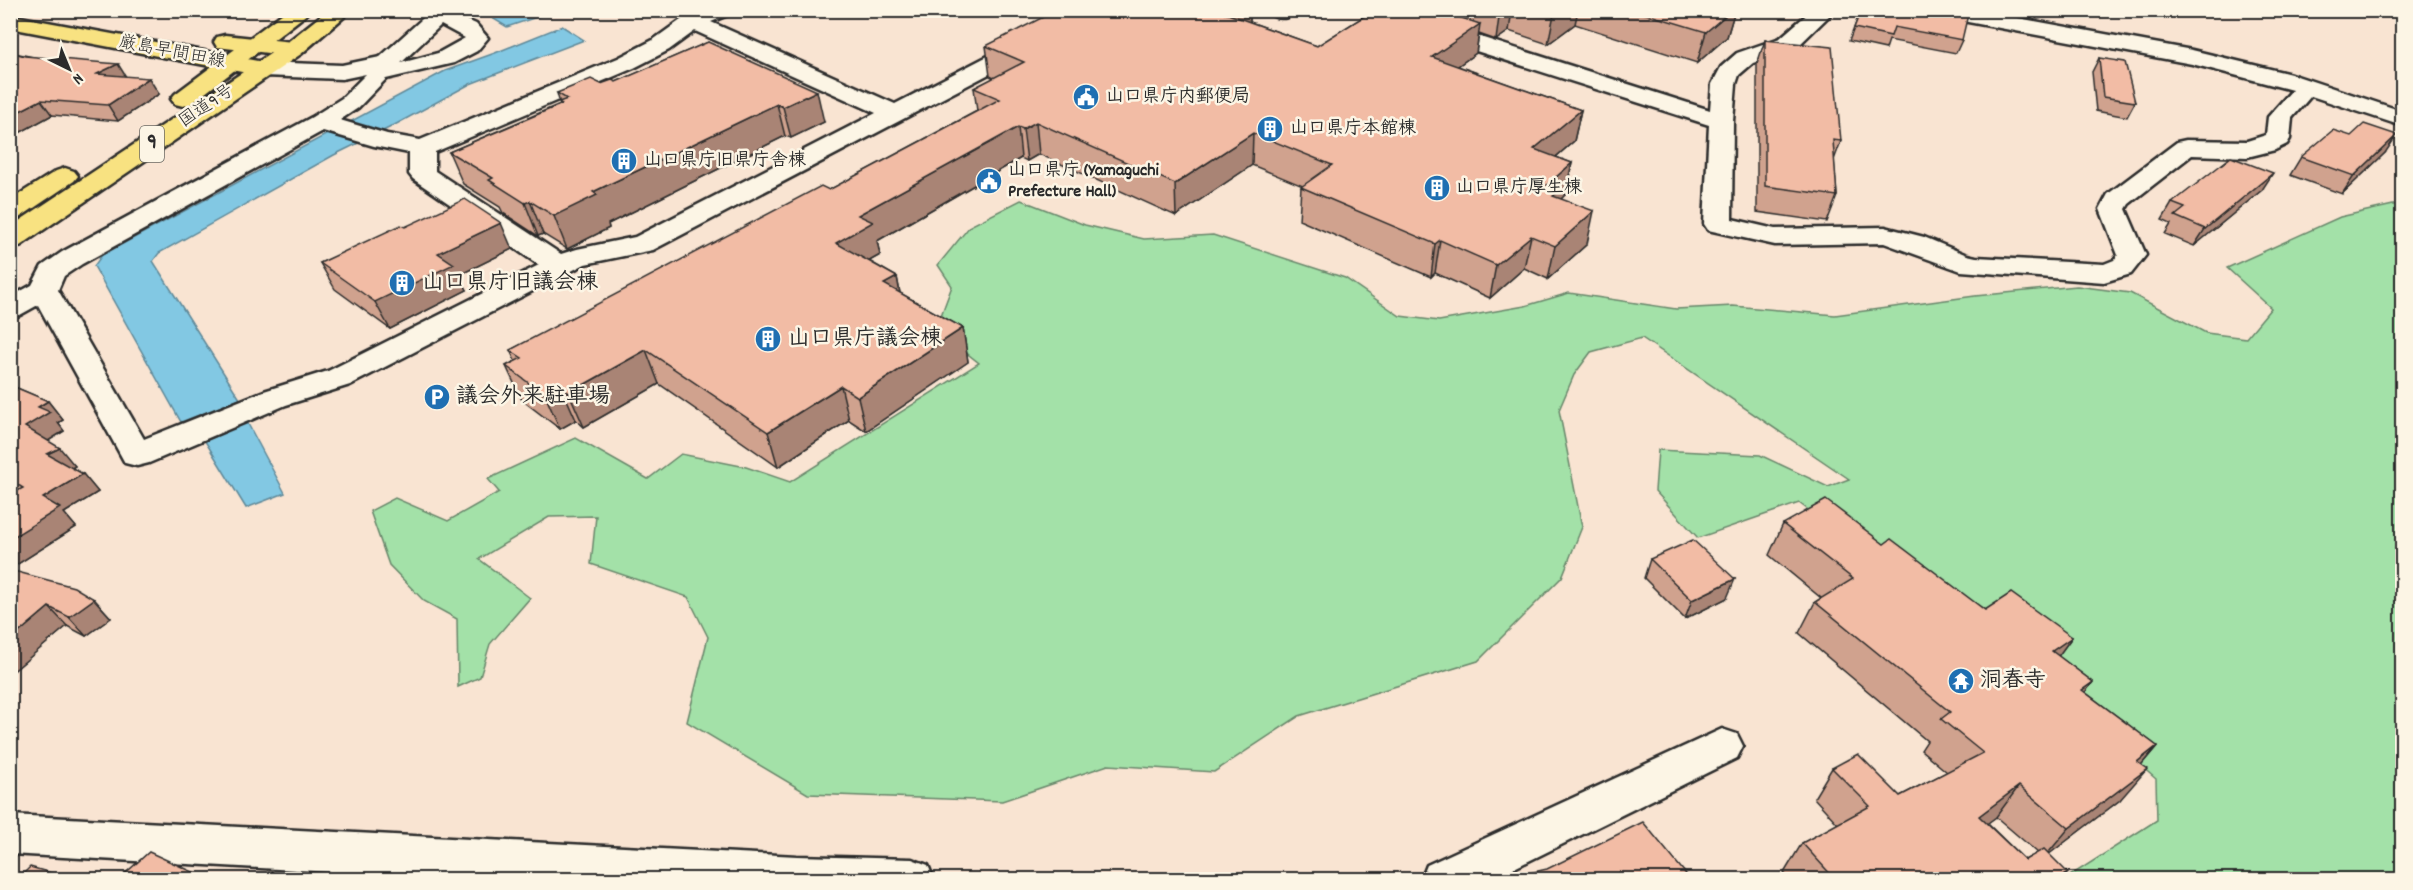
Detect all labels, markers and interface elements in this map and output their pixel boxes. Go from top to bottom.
street label: 厳島早間田線 [117,30,227,76]
north arrow [39,39,99,99]
text: N [67,67,88,89]
street label: 国道9号 [174,79,240,135]
public building icon: 山口県庁内郵便局 [1071,82,1101,112]
place label: 山口県庁内郵便局 [1106,85,1250,110]
building icon: 山口県庁本館棟 [1255,114,1285,144]
place label: 山口県庁本館棟 [1290,117,1416,142]
road number: 9 [140,126,164,162]
building icon: 山口県庁旧県庁舎棟 [609,146,639,176]
place label: 山口県庁旧県庁舎棟 [644,149,806,174]
place label: 山口県庁 (Yamaguchi Prefecture Hall) [1008,159,1159,205]
public building icon: 山口県庁 (Yamaguchi Prefecture Hall) [974,166,1004,196]
building icon: 山口県庁厚生棟 [1422,173,1452,203]
place label: 山口県庁厚生棟 [1456,176,1582,201]
building icon: 山口県庁旧議会棟 [387,268,417,298]
place label: 山口県庁旧議会棟 [422,268,598,299]
building icon: 山口県庁議会棟 [753,324,783,354]
place label: 山口県庁議会棟 [788,324,942,355]
parking icon: 議会外来駐車場 [422,382,452,412]
place label: 議会外来駐車場 [456,382,610,413]
temple icon: 洞春寺 [1946,666,1976,696]
place label: 洞春寺 [1980,666,2046,697]

